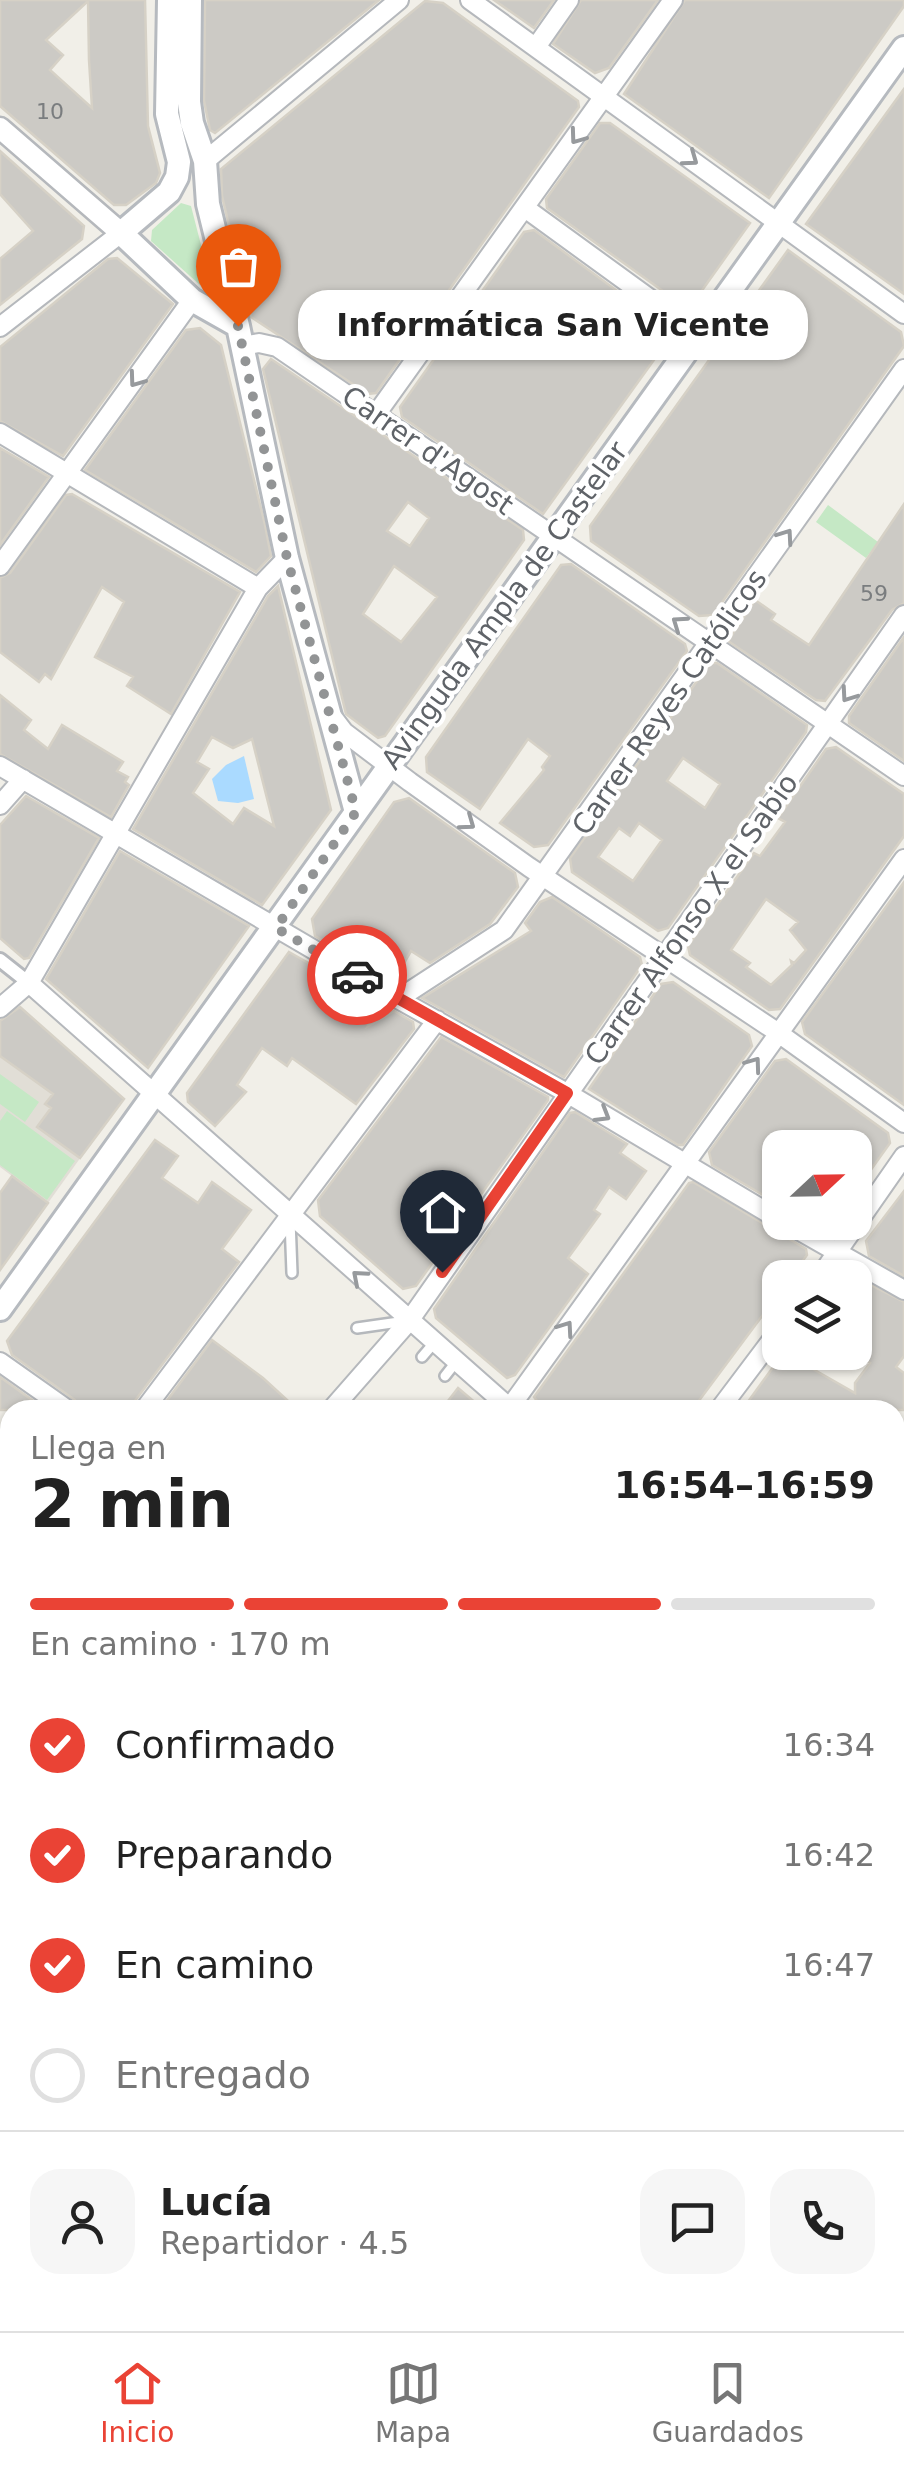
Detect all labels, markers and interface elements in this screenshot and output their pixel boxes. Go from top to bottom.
house number: 10 [36,99,64,124]
one-way arrow [571,126,588,144]
one-way arrow [680,148,698,165]
pin [196,224,281,327]
icon: bag [211,239,266,294]
callout: Informática San Vicente [298,291,808,361]
text: Informática San Vicente [336,306,770,344]
one-way arrow [130,369,147,387]
street label: Carrer d'Agost [336,379,520,522]
street label: Avinguda Ampla de Castelar [374,435,635,776]
one-way arrow [774,529,792,547]
street label: Carrer Reyes Católicos [565,563,774,841]
house number: 59 [860,581,888,606]
one-way arrow [672,617,690,635]
one-way arrow [842,684,860,702]
street label: Carrer Alfonso X el Sabio [578,767,805,1071]
one-way arrow [456,811,475,829]
courier [307,925,407,1025]
icon: car [330,948,385,1003]
one-way arrow [742,1056,761,1075]
one-way arrow [593,1102,611,1122]
north arrow [762,1130,872,1240]
map controls [762,1130,872,1370]
pin [400,1170,485,1273]
icon: home [415,1185,470,1240]
button: layers [762,1260,872,1370]
one-way arrow [352,1271,371,1289]
one-way arrow [554,1321,572,1340]
text: Llega en [30,1429,166,1467]
text: 16:54–16:59 [614,1463,875,1507]
text: 2 min [30,1467,234,1542]
text: En camino · 170 m [30,1625,331,1663]
icon: check [30,1718,85,1773]
text: Confirmado [115,1723,335,1767]
text: 16:34 [783,1726,875,1764]
icon: check [30,1828,85,1883]
text: Preparando [115,1833,333,1877]
text: 16:42 [783,1836,875,1874]
icon: check [30,1938,85,1993]
text: En camino [115,1943,314,1987]
text: 16:47 [783,1946,875,1984]
text: Entregado [115,2053,311,2097]
button: person [30,2169,135,2274]
button: chat [640,2169,745,2274]
button: phone [770,2169,875,2274]
text: Lucía [160,2180,272,2224]
text: Repartidor · 4.5 [160,2224,409,2262]
tab: Inicio [100,2356,174,2449]
tab: Mapa [375,2356,451,2449]
tab: Guardados [652,2356,804,2449]

